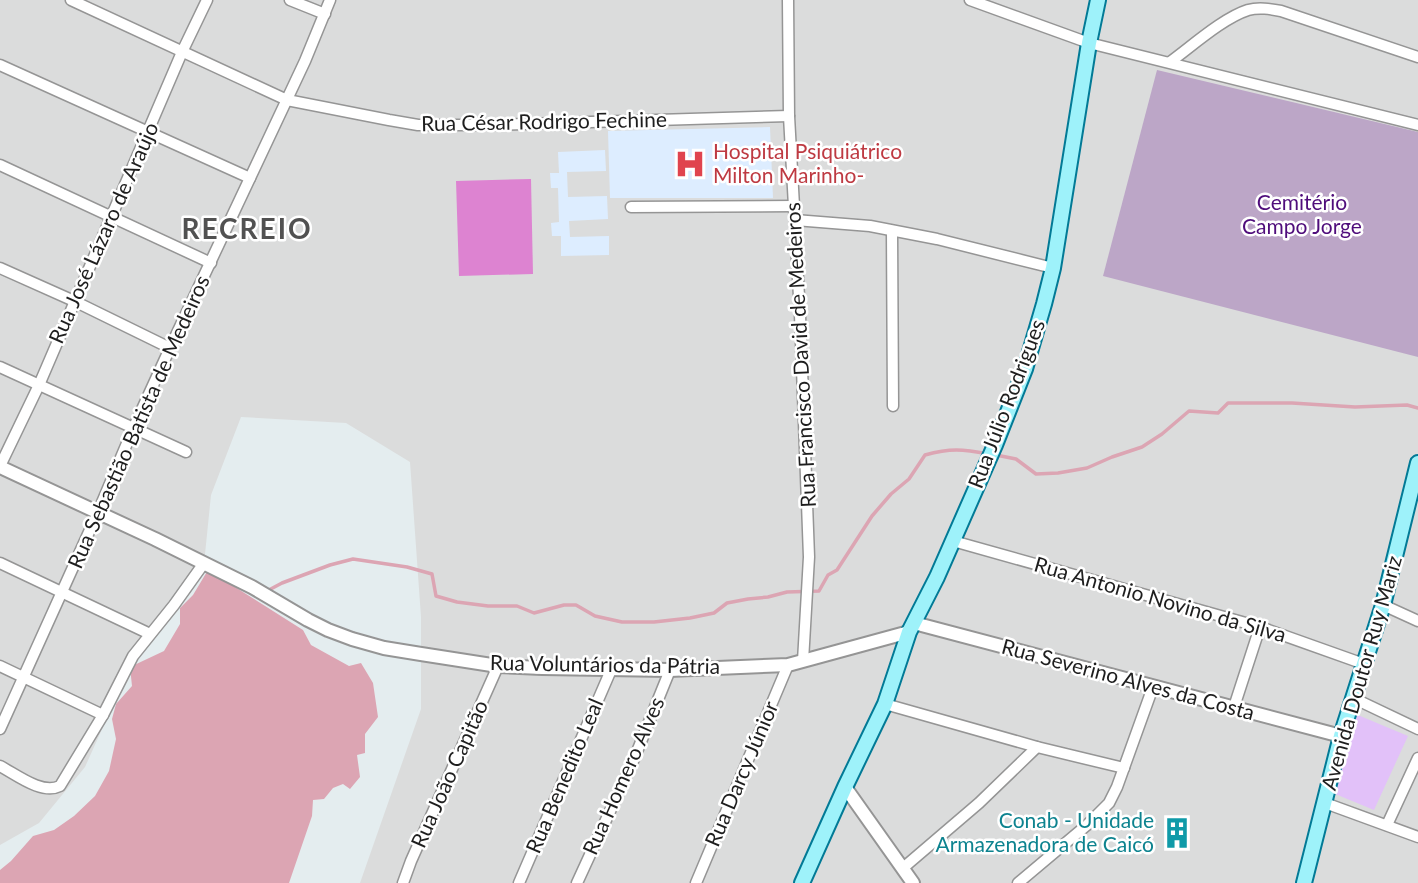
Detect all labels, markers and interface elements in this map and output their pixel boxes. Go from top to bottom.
street label: Rua César Rodrigo Fechine [421,106,667,135]
street label: Rua José Lázaro de Araújo [43,118,163,347]
place label: Hospital Psiquiátrico Milton Marinho- [713,138,902,187]
hospital icon: Hospital Psiquiátrico Milton Marinho- [673,147,707,181]
park label: Cemitério Campo Jorge [1242,189,1362,238]
street label: Rua Francisco David de Medeiros [779,202,820,508]
district label: RECREIO [181,211,313,245]
street label: Rua Sebastião Batista de Medeiros [61,271,214,572]
street label: Rua Júlio Rodrigues [962,316,1049,491]
street label: Rua Antonio Novino da Silva [1032,551,1289,647]
street label: Avenida Doutor Ruy Mariz [1315,553,1406,793]
street label: Rua Severino Alves da Costa [999,633,1258,724]
street label: Rua Voluntários da Pátria [490,649,720,678]
street label: Rua Homero Alves [577,693,669,858]
street label: Rua Benedito Leal [520,694,607,857]
street label: Rua João Capitão [405,696,492,851]
street label: Rua Darcy Júnior [699,697,783,850]
place label: Conab - Unidade Armazenadora de Caicó [936,807,1154,856]
building icon: Conab - Unidade Armazenadora de Caicó [1160,816,1194,850]

